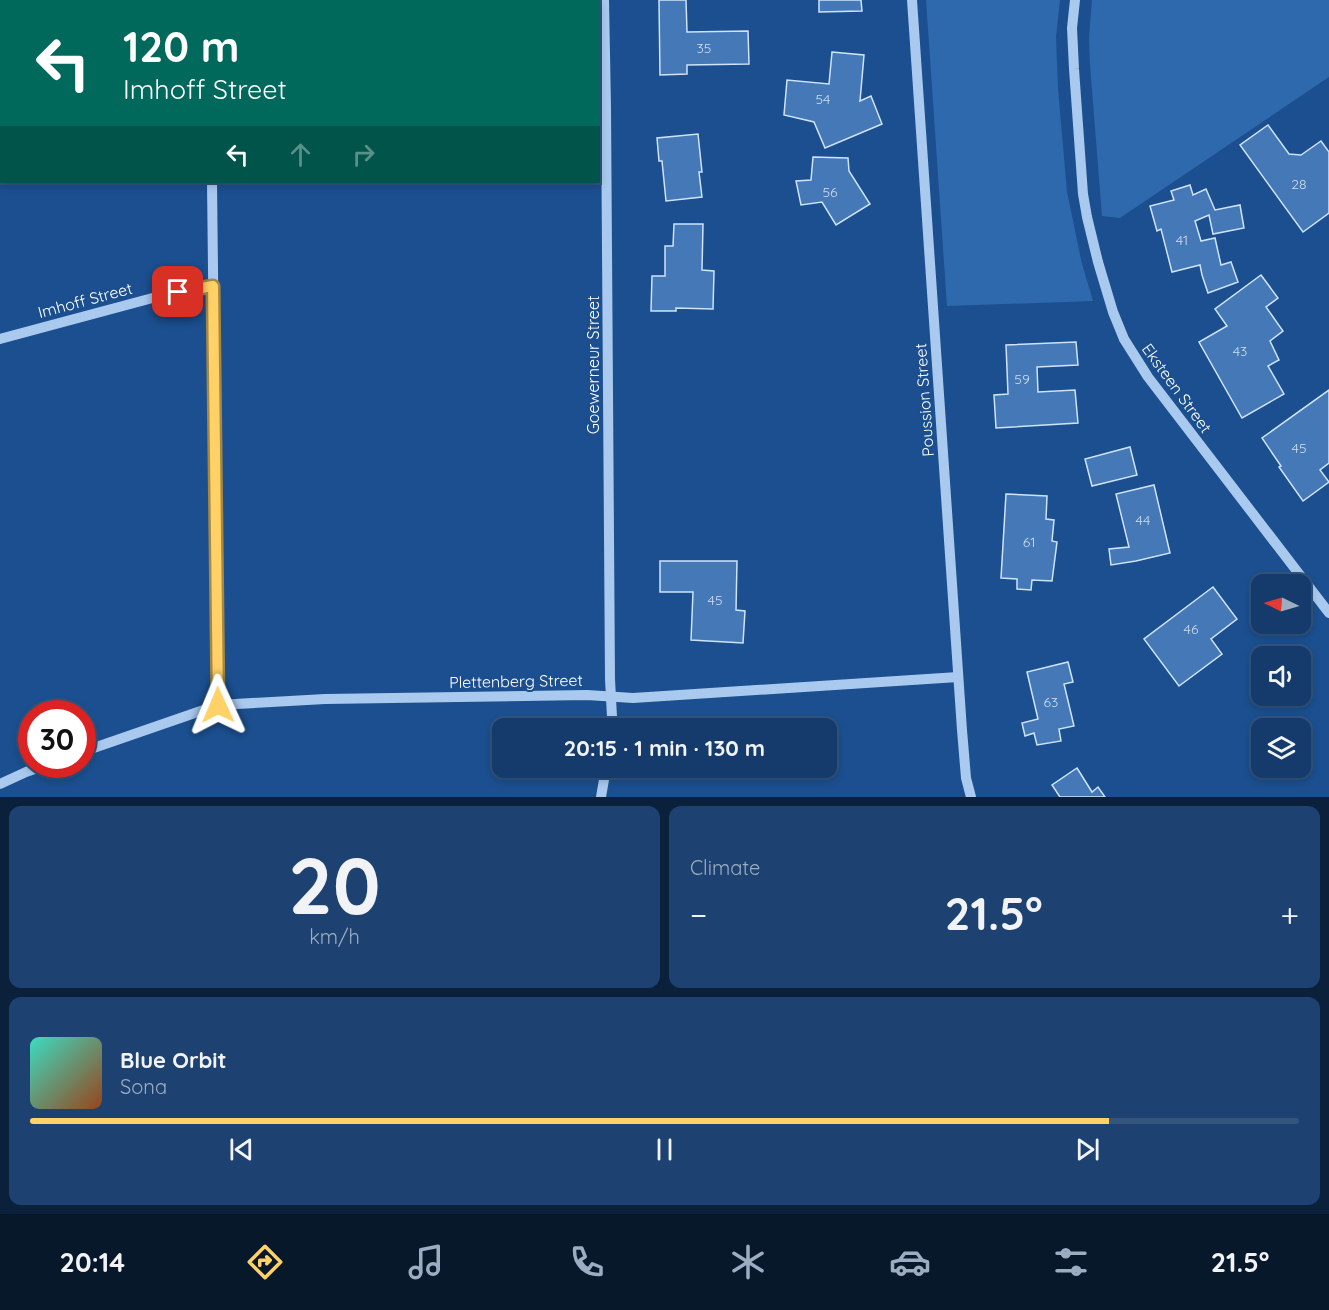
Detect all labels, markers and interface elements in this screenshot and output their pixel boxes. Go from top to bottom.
text: 120 m [123,20,240,73]
icon: left [24,24,102,102]
house number: 35 [697,39,711,57]
text: Imhoff Street [123,72,287,106]
house number: 54 [815,90,831,108]
icon: left [221,138,254,171]
icon: ahead [284,138,317,171]
icon: right [347,138,380,171]
house number: 28 [1291,175,1307,193]
house number: 56 [822,183,838,201]
house number: 41 [1176,231,1188,249]
pin [152,266,203,317]
icon: arrive [161,275,194,308]
street label: Imhoff Street [36,278,134,322]
street label: Goewerneur Street [583,296,603,434]
street label: Eksteen Street [1138,339,1216,437]
house number: 43 [1233,342,1247,360]
street label: Poussion Street [910,343,938,457]
house number: 59 [1014,370,1030,388]
house number: 45 [1291,439,1307,457]
house number: 44 [1136,511,1150,529]
house number: 61 [1023,533,1035,551]
north arrow [1251,574,1311,634]
map controls [1251,574,1311,778]
house number: 45 [707,591,723,609]
house number: 46 [1184,620,1199,638]
button: sound [1251,646,1311,706]
street label: Plettenberg Street [449,670,583,692]
position arrow [186,673,250,737]
house number: 63 [1044,693,1058,711]
speed limit sign: 30 [18,700,96,778]
button: layers [1251,718,1311,778]
text: 20:15 · 1 min · 130 m [564,734,765,762]
text: 20 [288,836,381,934]
text: Climate [690,855,760,880]
text: 21.5° [945,885,1043,941]
text: − [690,894,707,935]
text: + [1280,894,1299,935]
text: km/h [309,924,360,949]
text: Blue Orbit [120,1046,226,1074]
text: Sona [120,1074,167,1099]
icon: previous [225,1133,258,1166]
icon: pause [648,1133,681,1166]
icon: next [1071,1133,1104,1166]
icon: directions [244,1241,286,1283]
icon: music [405,1241,447,1283]
icon: phone [566,1241,608,1283]
icon: climate [727,1241,769,1283]
icon: car [889,1241,931,1283]
icon: filters [1050,1241,1092,1283]
text: 20:14 [60,1245,125,1279]
text: 21.5° [1211,1245,1269,1279]

